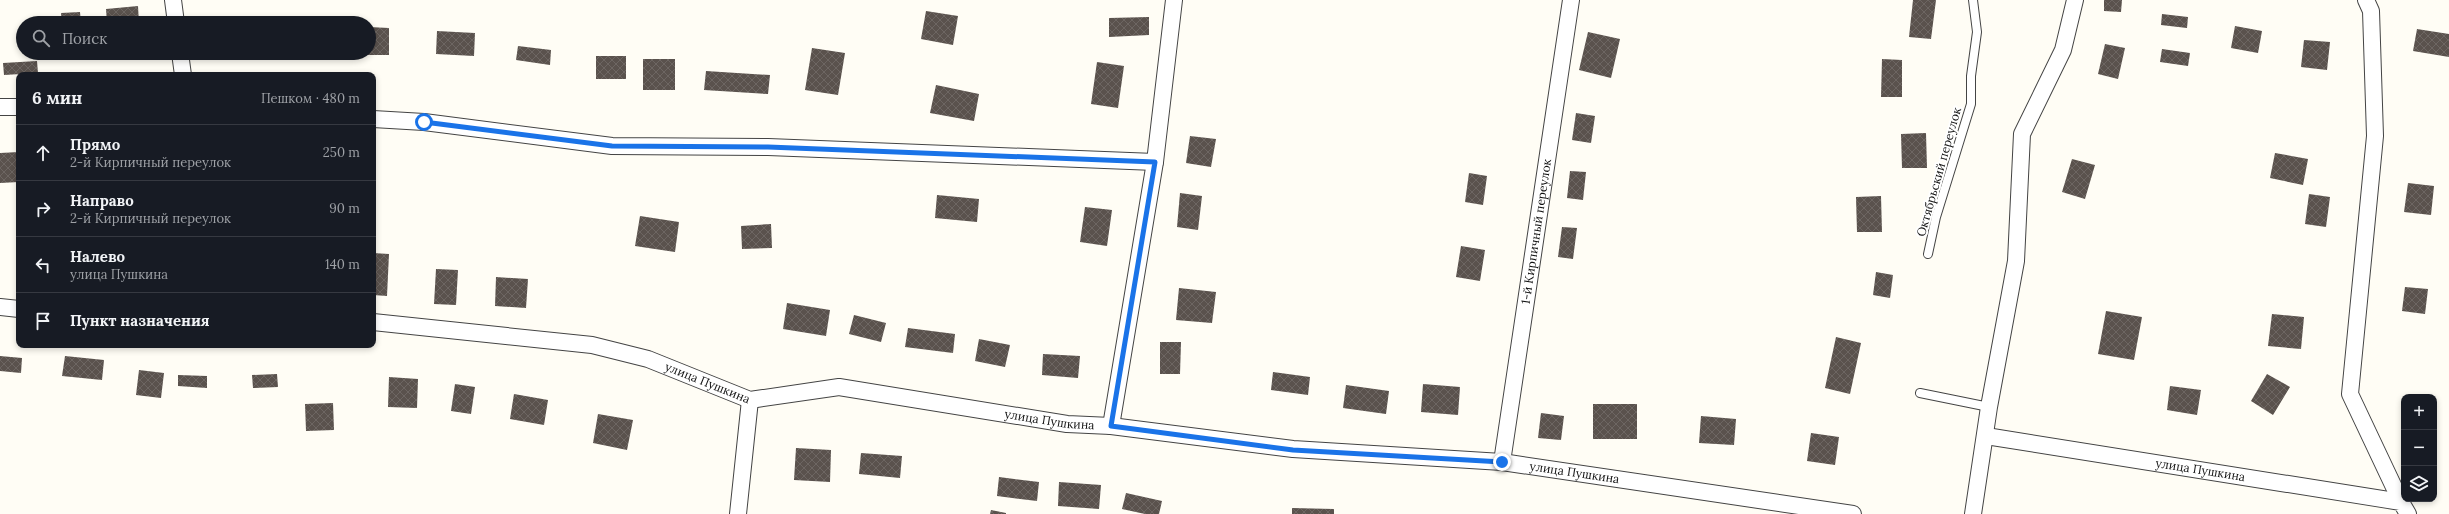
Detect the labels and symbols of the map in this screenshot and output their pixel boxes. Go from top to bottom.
street label: Октябрьский переулок [1913,105,1964,238]
route start [415,113,433,131]
street label: 1-й Кирпичный переулок [1518,157,1554,305]
street label: улица Пушкина [663,359,752,406]
street label: улица Пушкина [1004,406,1095,432]
route end [1493,453,1511,471]
street label: улица Пушкина [2154,455,2246,484]
street label: улица Пушкина [1529,458,1621,486]

